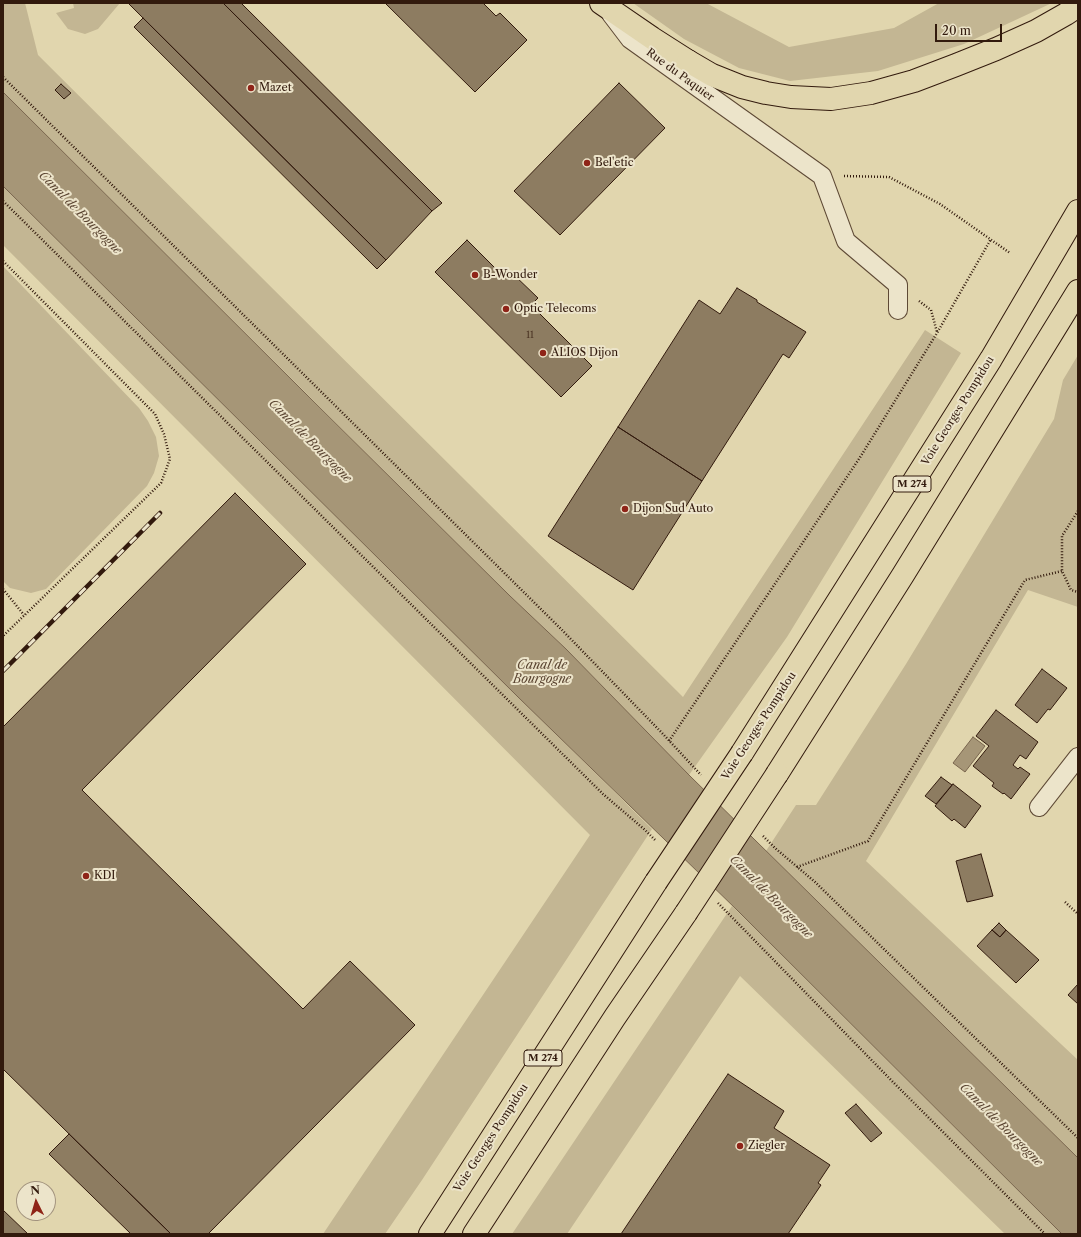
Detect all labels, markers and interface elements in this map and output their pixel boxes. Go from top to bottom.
scale bar [937,16,1004,42]
text: 20 m [942,23,971,38]
street label: Rue du Paquier [643,46,717,104]
place label: Mazet [259,81,292,95]
marker: Mazet [246,83,256,93]
place label: Bel'etic [595,156,633,170]
marker: Bel'etic [582,158,592,168]
water label: Canal de Bourgogne [36,169,124,257]
place label: B-Wonder [483,268,537,282]
marker: B-Wonder [470,270,480,280]
place label: Optic Telecoms [514,302,596,316]
marker: Optic Telecoms [501,304,511,314]
house number: 11 [526,330,534,340]
place label: ALIOS Dijon [551,346,618,360]
marker: ALIOS Dijon [538,348,548,358]
street label: Voie Georges Pompidou [919,354,997,468]
water label: Canal de Bourgogne [266,397,354,485]
road number: M 274 [893,476,931,492]
place label: Dijon Sud Auto [633,502,713,516]
marker: Dijon Sud Auto [620,504,630,514]
water label: Canal de Bourgogne [513,659,571,687]
street label: Voie Georges Pompidou [719,669,799,783]
water label: Canal de Bourgogne [727,853,815,941]
place label: KDI [94,869,115,883]
marker: KDI [81,871,91,881]
road number: M 274 [524,1050,562,1066]
street label: Voie Georges Pompidou [451,1081,531,1195]
water label: Canal de Bourgogne [957,1081,1045,1169]
place label: Ziegler [748,1139,785,1153]
marker: Ziegler [735,1141,745,1151]
north arrow [16,1181,56,1221]
text: N [30,1183,40,1197]

